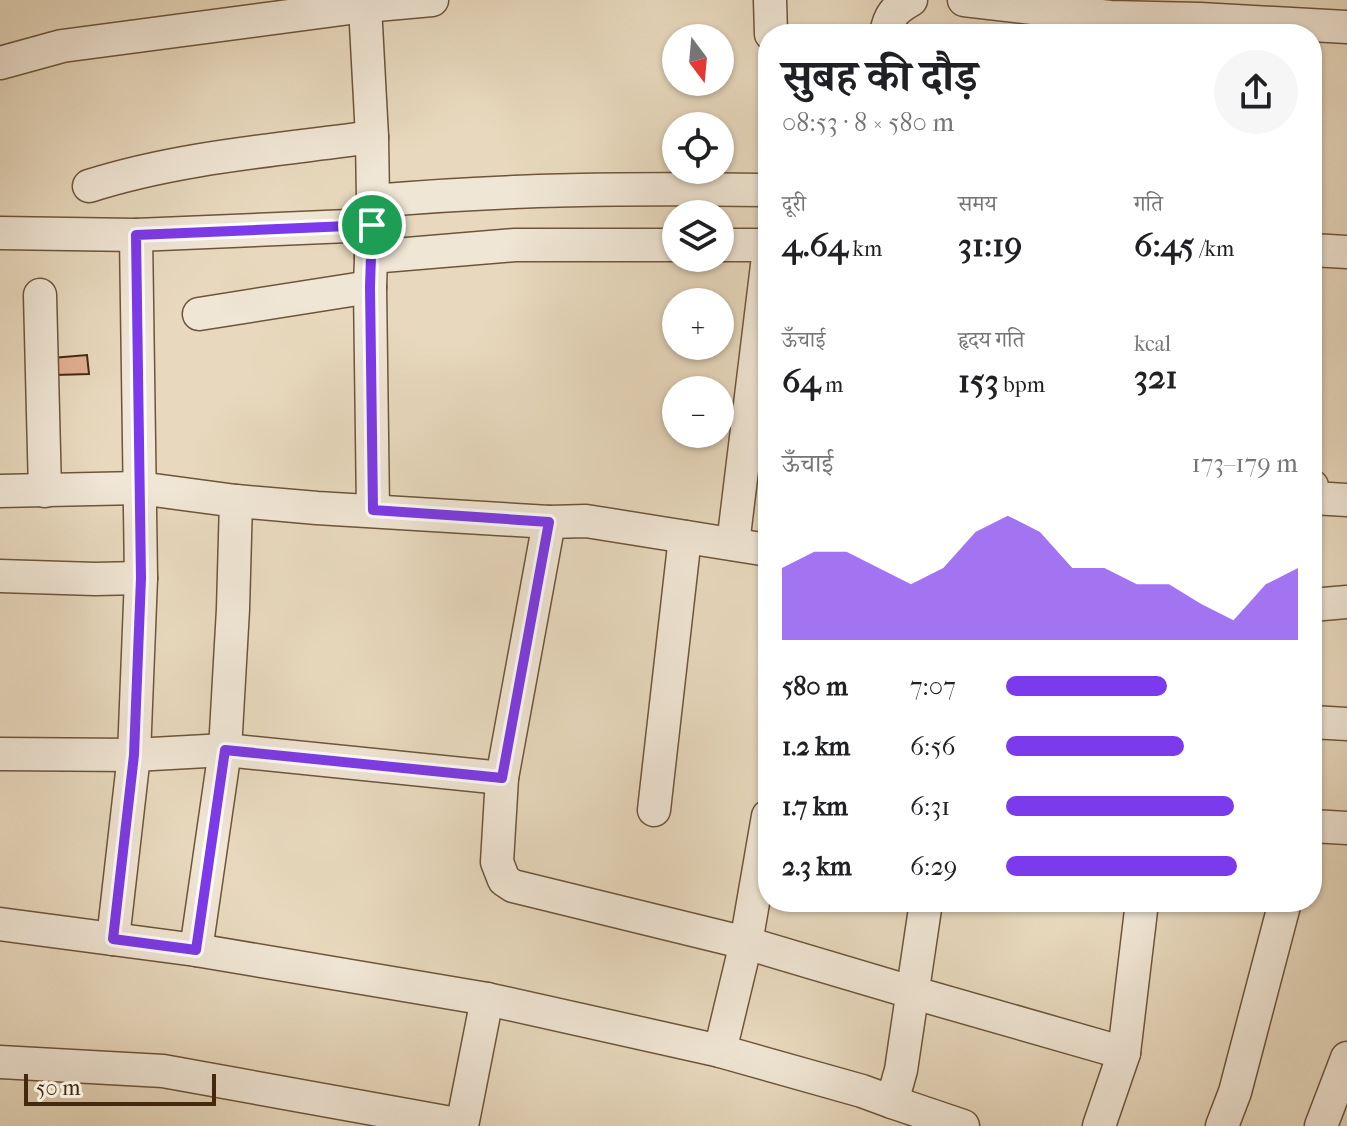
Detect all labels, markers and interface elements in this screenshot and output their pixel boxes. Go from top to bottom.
north arrow [662,24,734,96]
map controls [662,24,734,448]
button: share [1214,50,1298,134]
text: सुबह की दौड़ [782,51,978,102]
text: 08:53 · 8 × 580 m [782,107,954,138]
button: locate [662,112,734,184]
pin [338,191,406,259]
text: दूरी [782,191,806,217]
text: समय [958,191,997,217]
text: गति [1134,191,1163,217]
button: layers [662,200,734,272]
icon: arrive [350,203,394,247]
text: 4.64 [782,225,848,265]
text: 31:19 [958,225,1022,265]
text: 6:45 [1134,225,1195,265]
text: km [848,236,882,262]
text: /km [1195,236,1234,262]
button: + [662,288,734,360]
text: ऊँचाई [782,327,825,353]
text: हृदय गति [958,327,1024,353]
text: kcal [1134,331,1171,357]
text: 321 [1134,357,1178,397]
text: 64 [782,361,820,401]
text: 153 [958,361,999,401]
text: m [820,372,843,398]
text: bpm [999,372,1045,398]
button: − [662,376,734,448]
text: ऊँचाई [782,448,833,479]
text: 173–179 m [1192,448,1298,479]
text: 580 m [782,671,848,702]
text: 7:07 [910,671,956,702]
text: 1.2 km [782,731,850,762]
text: 6:56 [910,731,956,762]
text: 1.7 km [782,791,848,822]
text: 6:31 [910,791,950,822]
text: 2.3 km [782,851,852,882]
text: 6:29 [910,851,957,882]
scale bar [24,1070,216,1106]
text: 50 m [36,1075,81,1101]

